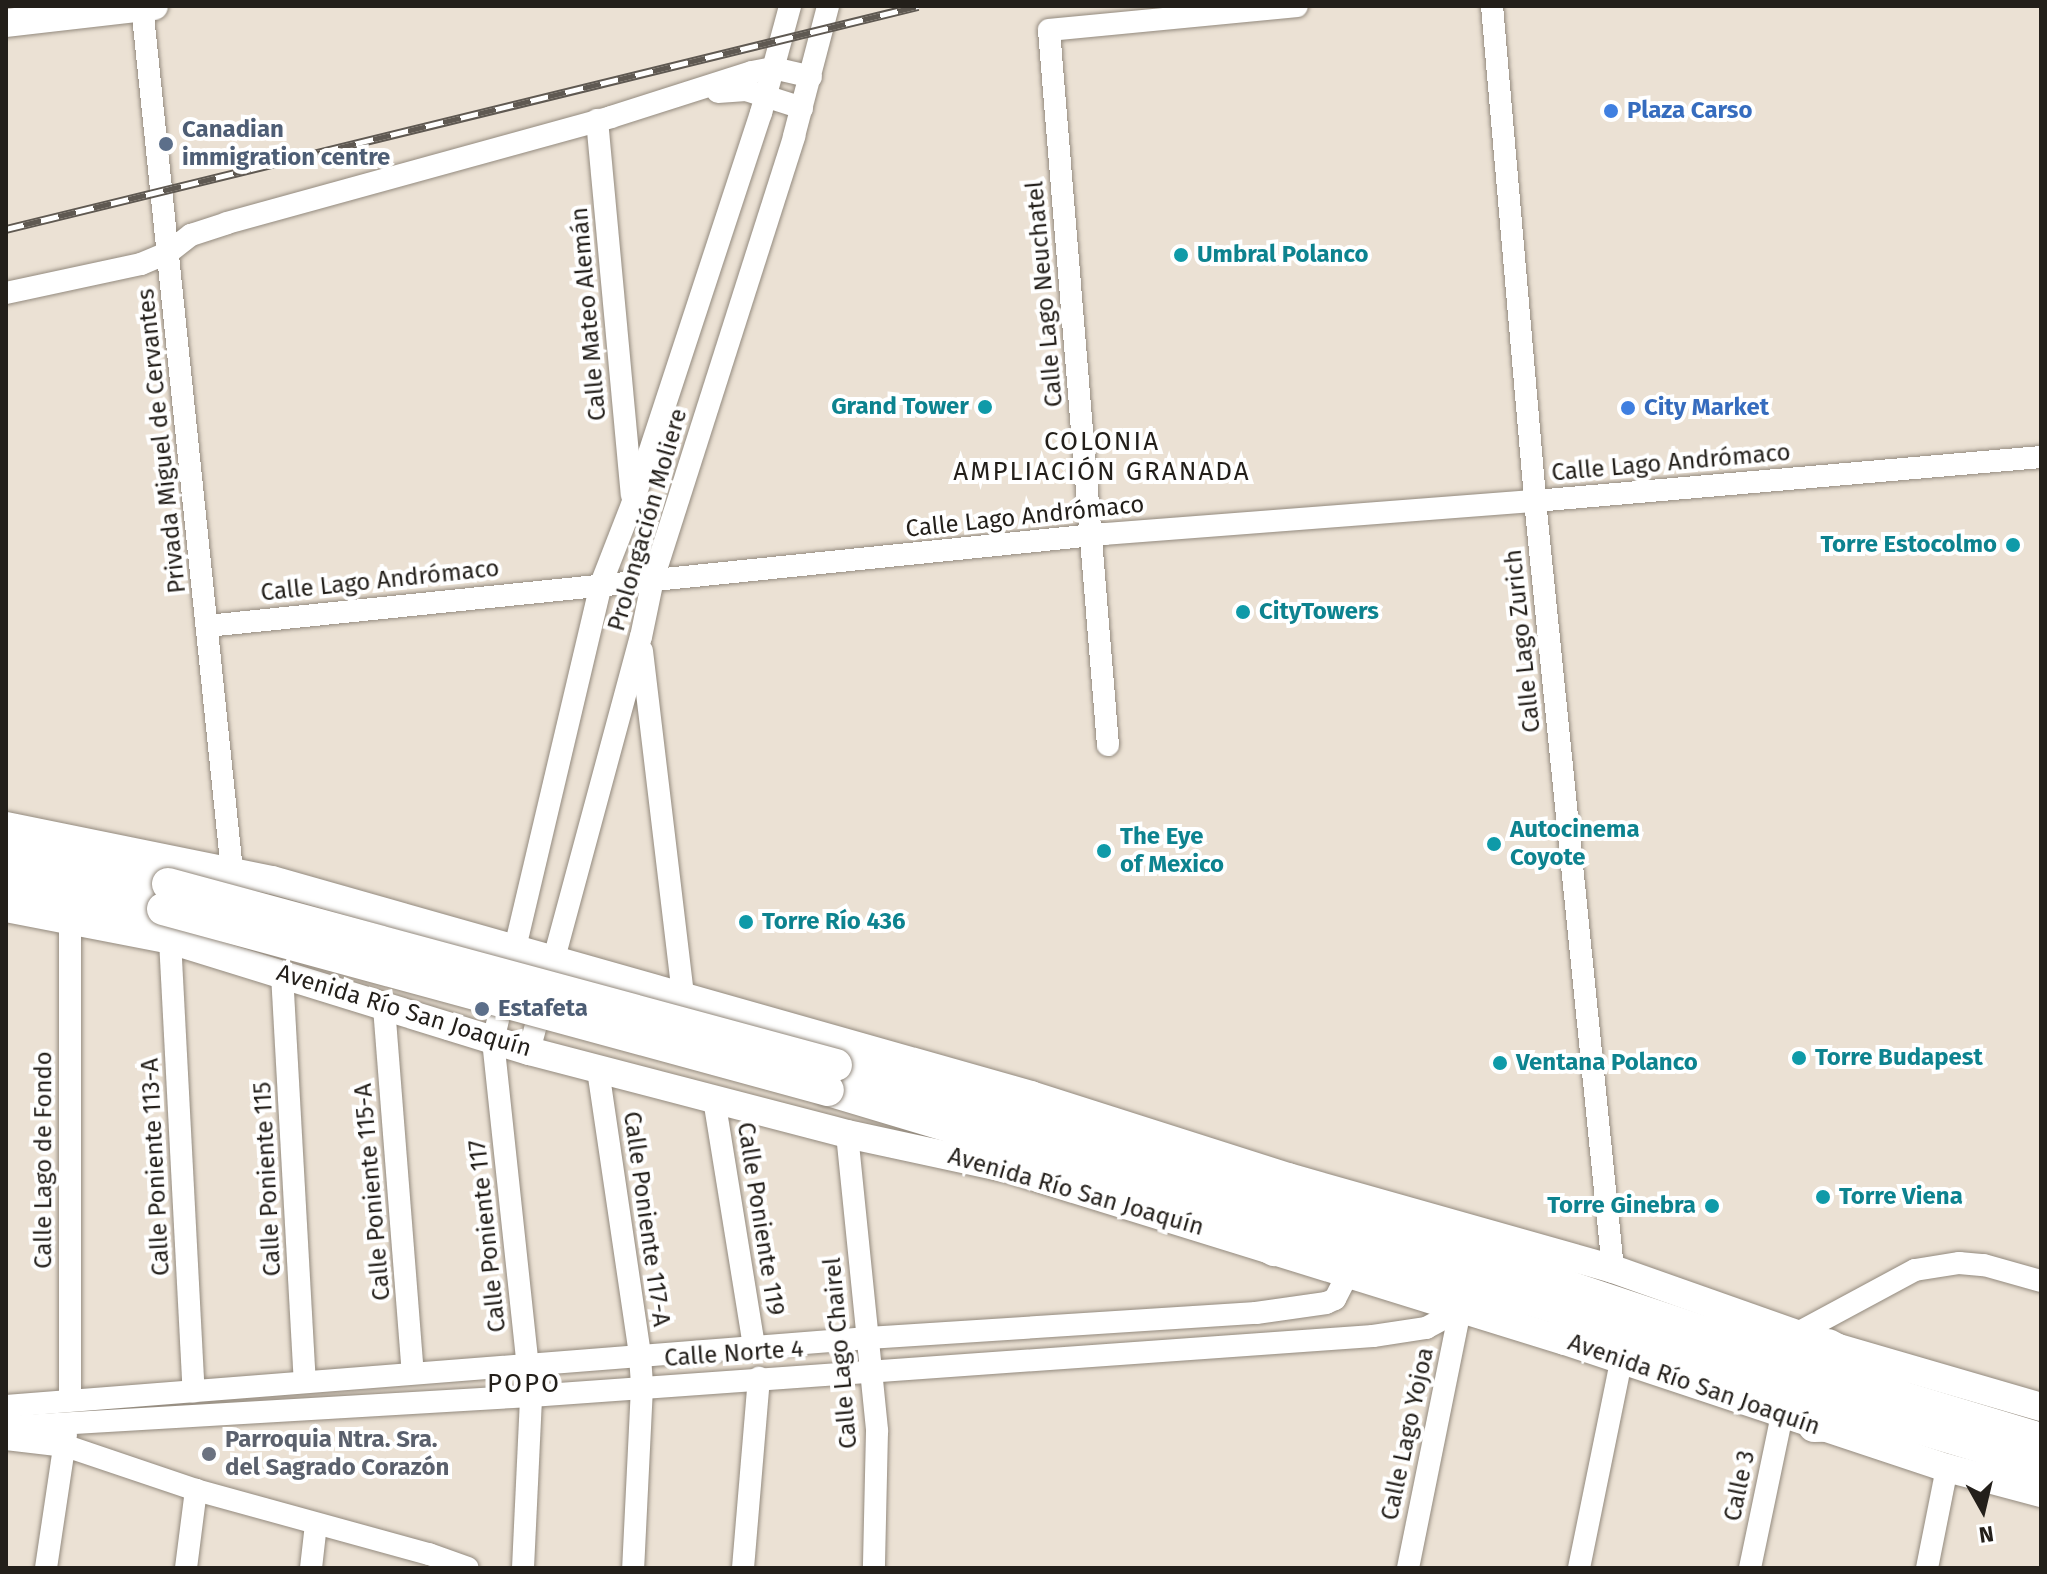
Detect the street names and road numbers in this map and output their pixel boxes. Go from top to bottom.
street label: Calle Lago Neuchatel [1021,180,1069,408]
street label: Calle Mateo Alemán [565,206,613,422]
street label: Privada Miguel de Cervantes [132,287,192,595]
street label: Prolongación Moliere [602,406,694,634]
street label: Calle Lago Andrómaco [1550,438,1792,488]
street label: Calle Lago Andrómaco [904,490,1146,544]
street label: Calle Lago Zurich [1499,548,1547,734]
street label: Calle Lago Andrómaco [259,554,501,608]
street label: Avenida Río San Joaquín [273,959,535,1063]
street label: Calle Lago de Fondo [30,1051,58,1269]
street label: Calle Poniente 113-A [136,1057,176,1277]
street label: Calle Poniente 115 [249,1081,287,1277]
street label: Calle Poniente 115-A [349,1082,397,1302]
street label: Calle Poniente 117-A [617,1110,675,1328]
street label: Calle Poniente 119 [730,1120,790,1318]
street label: Calle Poniente 117 [464,1138,512,1334]
street label: Avenida Río San Joaquín [945,1142,1207,1242]
street label: Calle Lago Chairel [818,1256,864,1450]
street label: Avenida Río San Joaquín [1564,1328,1824,1442]
street label: Calle Norte 4 [663,1335,805,1373]
street label: Calle Lago Yojoa [1376,1345,1440,1523]
street label: Calle 3 [1718,1448,1762,1524]

